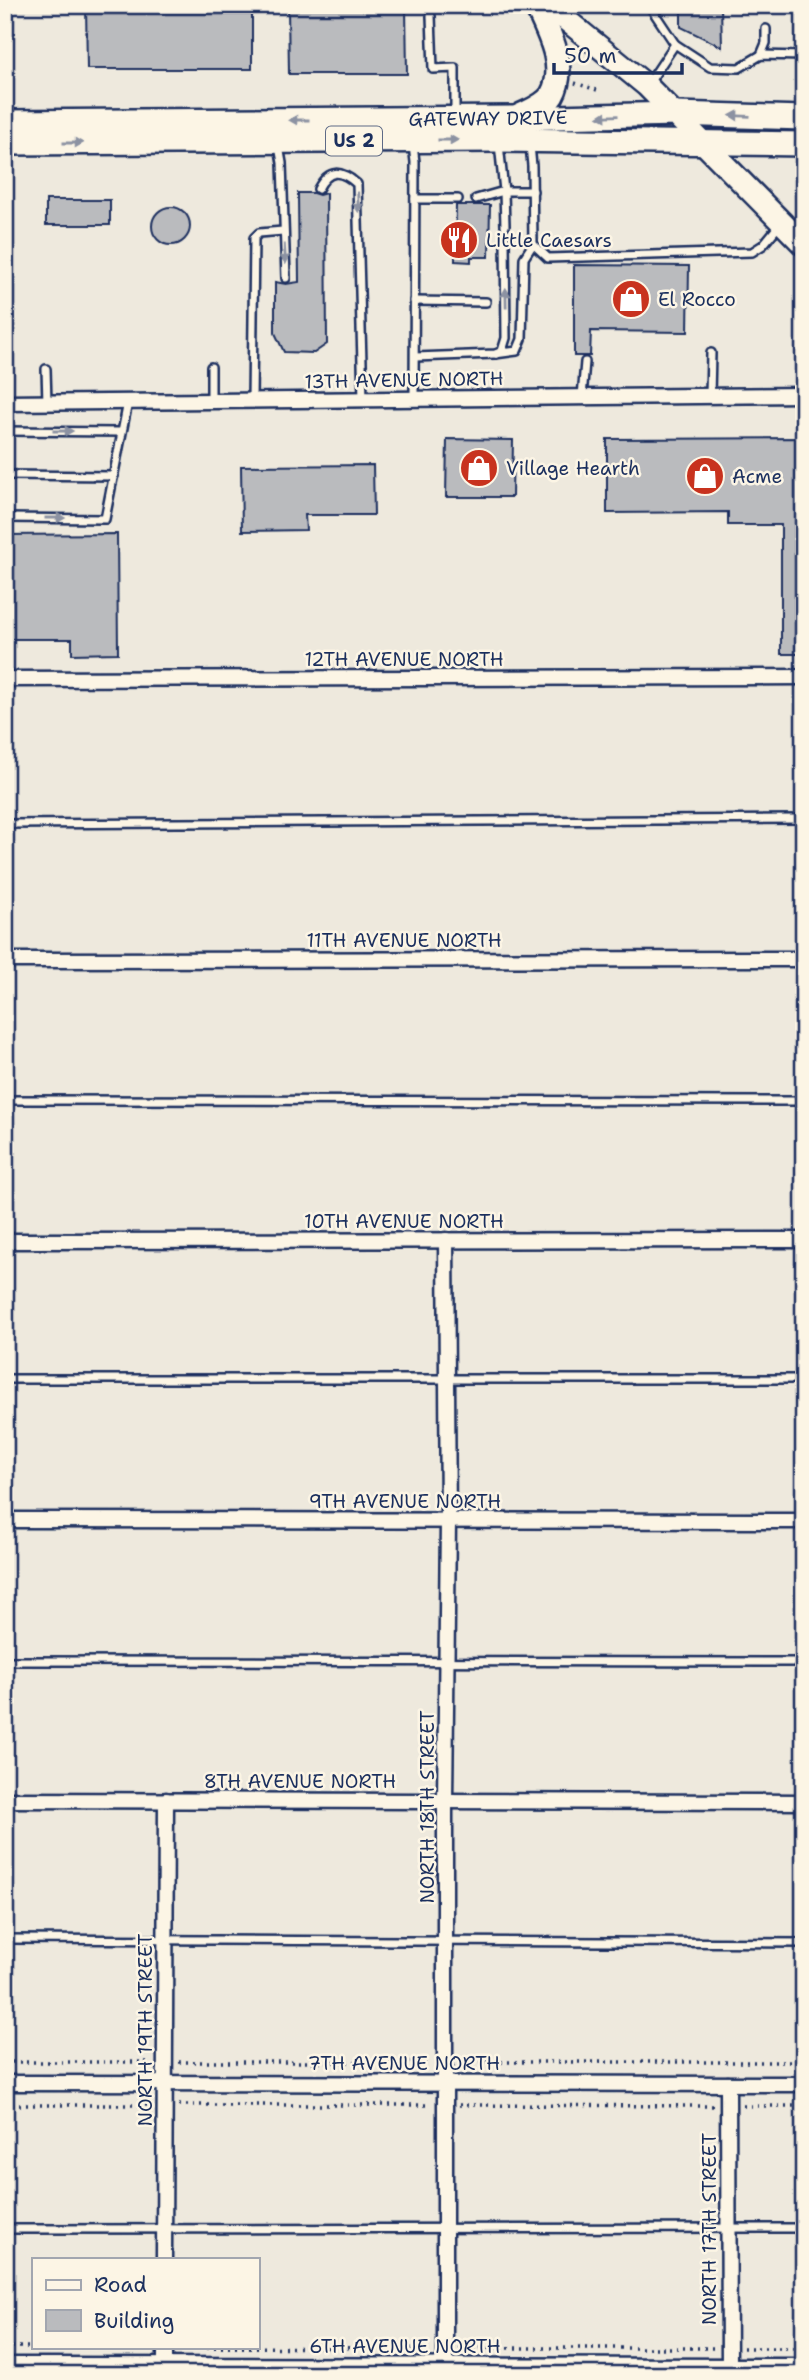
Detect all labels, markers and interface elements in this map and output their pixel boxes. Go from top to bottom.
scale bar [554,32,681,76]
text: 50 m [564,42,617,70]
street label: GATEWAY DRIVE [408,104,568,131]
one-way arrow [596,110,618,121]
one-way arrow [729,110,751,121]
one-way arrow [288,114,310,126]
road number: US 2 [326,126,382,156]
one-way arrow [437,135,459,146]
one-way arrow [63,137,85,149]
one-way arrow [352,191,363,213]
restaurant icon: Little Caesars [438,219,480,261]
place label: Little Caesars [486,228,612,253]
one-way arrow [279,244,290,266]
shop icon: El Rocco [610,278,652,320]
one-way arrow [500,287,512,309]
place label: El Rocco [658,287,736,312]
street label: 13TH AVENUE NORTH [304,366,504,394]
one-way arrow [52,425,74,437]
shop icon: Village Hearth [458,447,500,489]
shop icon: Acme [684,455,726,497]
place label: Village Hearth [506,456,640,481]
place label: Acme [732,464,782,489]
one-way arrow [44,512,66,524]
street label: 12TH AVENUE NORTH [304,647,504,672]
street label: 11TH AVENUE NORTH [306,928,502,953]
street label: 10TH AVENUE NORTH [304,1209,504,1234]
street label: 9TH AVENUE NORTH [309,1489,501,1514]
street label: NORTH 18TH STREET [415,1710,440,1904]
street label: 8TH AVENUE NORTH [204,1769,396,1794]
street label: NORTH 19TH STREET [133,1933,158,2126]
street label: 7TH AVENUE NORTH [308,2051,500,2076]
street label: NORTH 17TH STREET [697,2132,722,2325]
legend [32,2258,259,2348]
text: Road [94,2271,147,2299]
text: Building [94,2307,174,2335]
street label: 6TH AVENUE NORTH [309,2334,501,2359]

